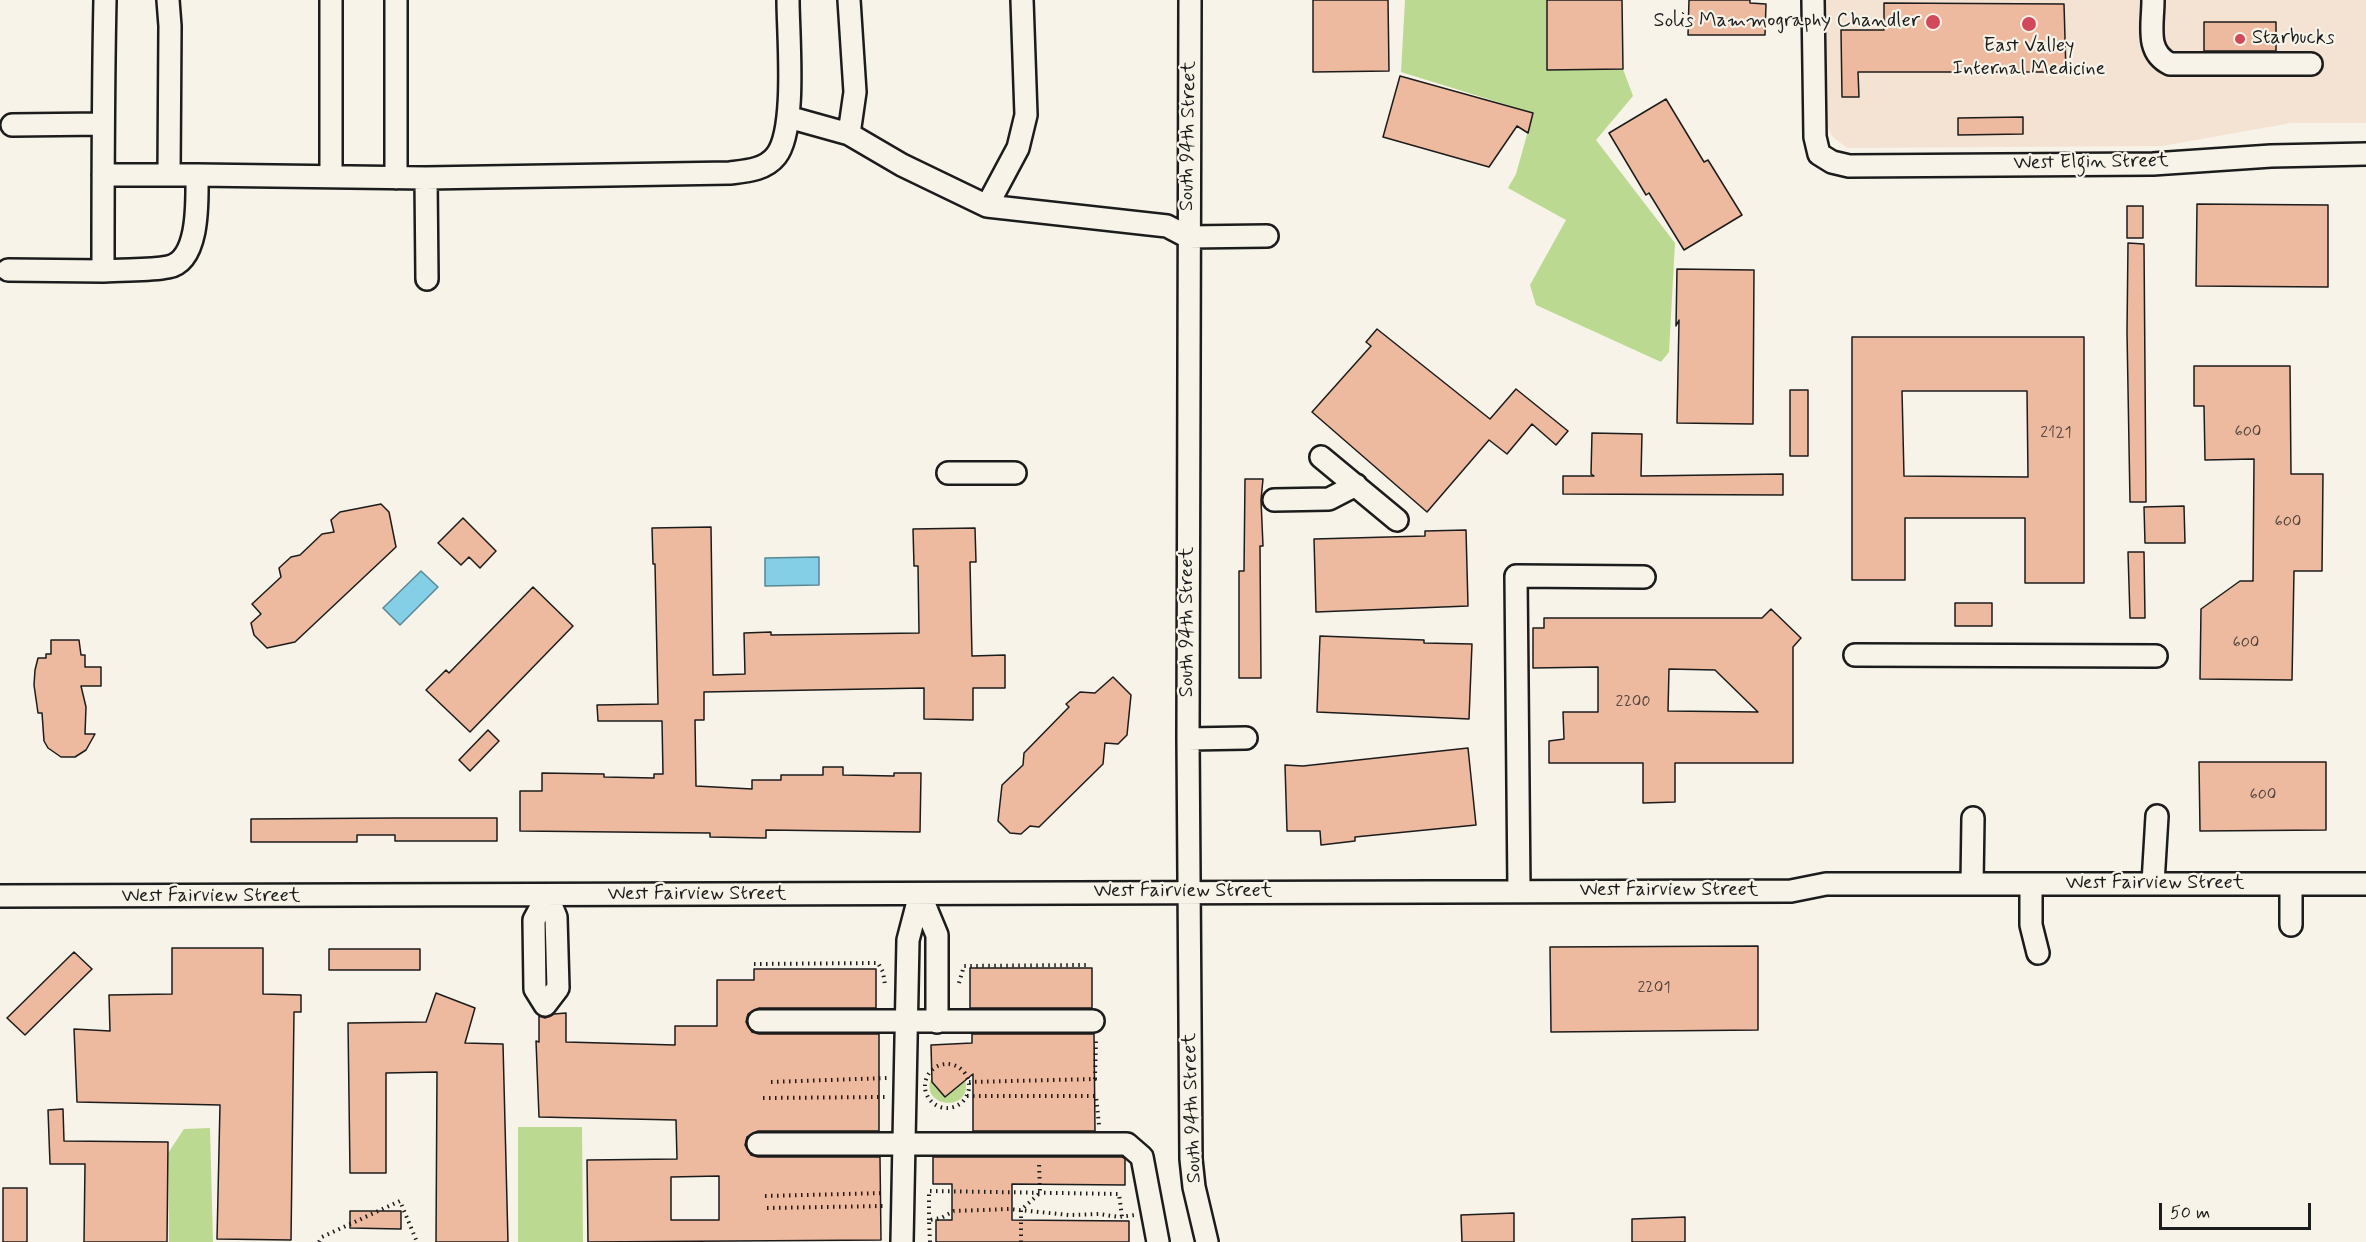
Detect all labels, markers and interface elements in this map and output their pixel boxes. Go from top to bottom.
place label: Solis Mammography Chandler [1654,10,1920,34]
marker: Solis Mammography Chandler [1924,13,1942,31]
marker: East Valley Internal Medicine [2020,15,2038,33]
place label: Starbucks [2252,27,2334,51]
marker: Starbucks [2233,32,2247,46]
place label: East Valley Internal Medicine [1953,35,2105,82]
street label: South 94th Street [1176,61,1202,211]
street label: West Elgin Street [2013,150,2169,176]
house number: 600 [2235,423,2261,443]
house number: 2121 [2040,424,2072,444]
house number: 600 [2275,513,2301,533]
street label: South 94th Street [1176,547,1200,697]
house number: 600 [2233,634,2259,654]
house number: 2200 [1616,693,1650,713]
house number: 600 [2250,786,2276,806]
street label: West Fairview Street [2065,872,2245,896]
street label: West Fairview Street [1579,879,1759,903]
street label: West Fairview Street [1093,880,1273,904]
street label: West Fairview Street [607,883,787,907]
street label: West Fairview Street [121,885,301,909]
house number: 2201 [1637,979,1671,999]
street label: South 94th Street [1178,1032,1208,1184]
scale bar [2162,1191,2314,1229]
text: 50 m [2170,1201,2210,1225]

